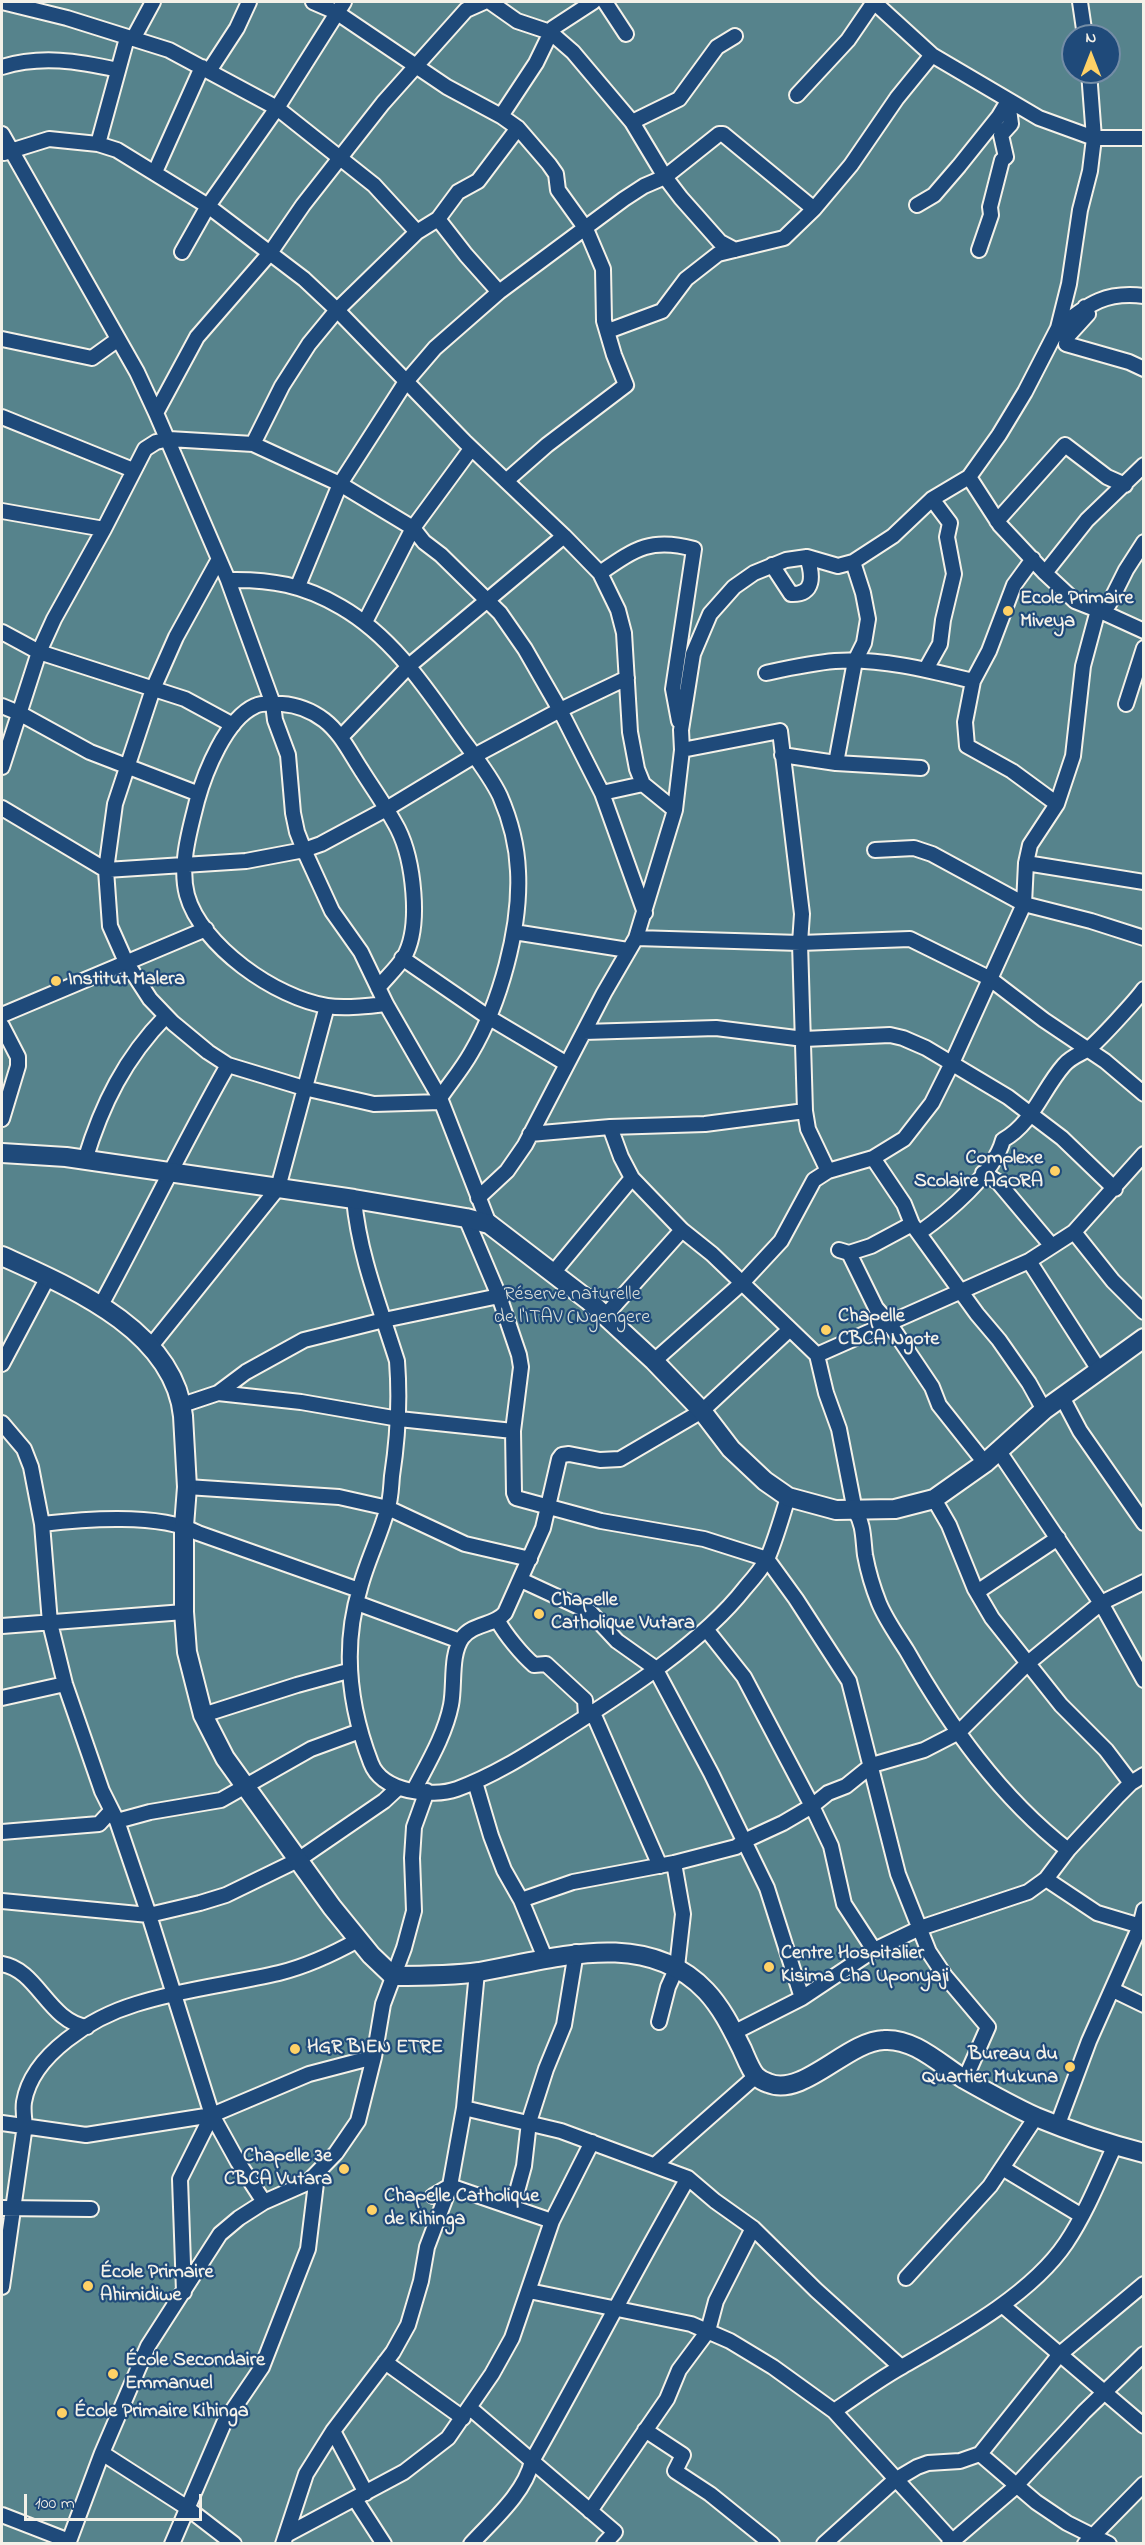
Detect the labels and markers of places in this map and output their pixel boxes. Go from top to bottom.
place label: Ecole Primaire Miveya [1020,588,1133,635]
marker: Ecole Primaire Miveya [1001,604,1015,618]
place label: Institut Malera [68,969,185,993]
marker: Institut Malera [49,974,63,988]
place label: Complexe Scolaire AGORA [914,1148,1043,1195]
marker: Complexe Scolaire AGORA [1048,1164,1062,1178]
place label: Chapelle CBCA Ngote [838,1306,939,1353]
marker: Chapelle CBCA Ngote [819,1323,833,1337]
place label: Chapelle Catholique Vutara [551,1590,695,1637]
marker: Chapelle Catholique Vutara [532,1607,546,1621]
place label: Centre Hospitalier Kisima Cha Uponyaji [781,1943,949,1990]
marker: Centre Hospitalier Kisima Cha Uponyaji [762,1960,776,1974]
place label: HGR BIEN ETRE [307,2037,443,2061]
marker: HGR BIEN ETRE [288,2042,302,2056]
place label: Bureau du Quartier Mukuna [922,2044,1058,2091]
marker: Bureau du Quartier Mukuna [1063,2060,1077,2074]
place label: Chapelle 3e CBCA Vutara [224,2146,332,2193]
marker: Chapelle 3e CBCA Vutara [337,2162,351,2176]
place label: Chapelle Catholique de Kihinga [384,2186,539,2233]
marker: Chapelle Catholique de Kihinga [365,2203,379,2217]
place label: École Primaire Ahimidiwe [100,2262,213,2309]
marker: École Primaire Ahimidiwe [81,2279,95,2293]
place label: École Secondaire Emmanuel [125,2350,265,2397]
marker: École Secondaire Emmanuel [106,2367,120,2381]
place label: École Primaire Kihinga [74,2401,248,2425]
marker: École Primaire Kihinga [55,2406,69,2420]

